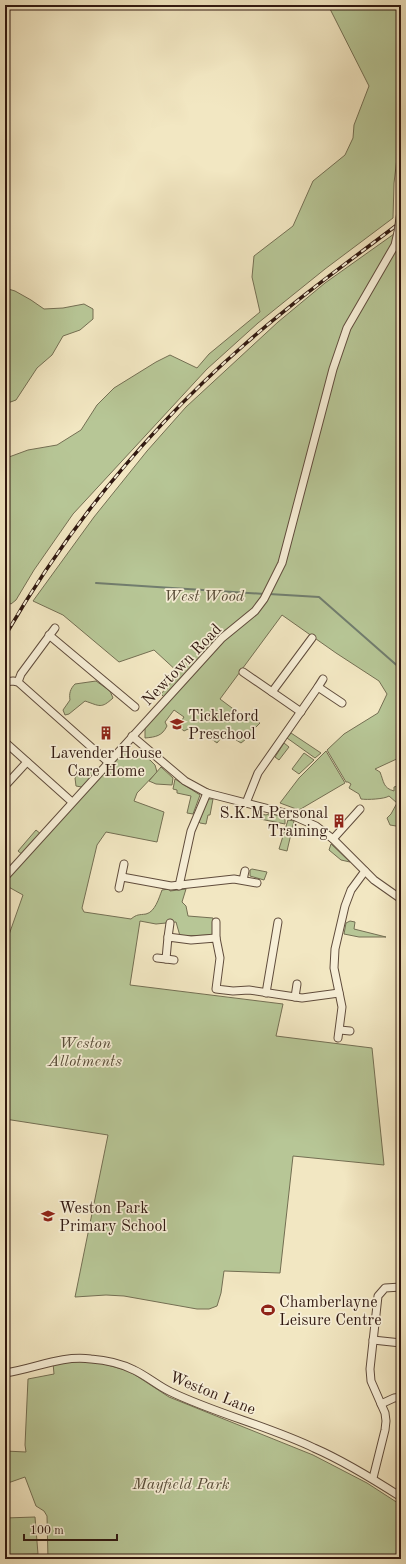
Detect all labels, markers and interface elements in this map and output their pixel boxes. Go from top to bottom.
park label: West Wood [164,589,245,605]
street label: Newtown Road [140,622,225,709]
place label: Tickleford Preschool [188,709,259,743]
school or university icon: Tickleford Preschool [169,716,185,732]
building icon: Lavender House Care Home [98,725,114,741]
place label: Lavender House Care Home [50,746,162,780]
place label: S.K.M Personal Training [219,806,328,840]
building icon: S.K.M Personal Training [331,813,347,829]
park label: Weston Allotments [47,1036,122,1070]
place label: Weston Park Primary School [59,1201,167,1235]
school or university icon: Weston Park Primary School [40,1208,56,1224]
place label: Chamberlayne Leisure Centre [279,1295,382,1329]
sports icon: Chamberlayne Leisure Centre [260,1302,276,1318]
street label: Weston Lane [167,1369,257,1418]
park label: Mayfield Park [131,1477,230,1493]
scale bar [24,1516,117,1542]
text: 100 m [30,1525,64,1537]

